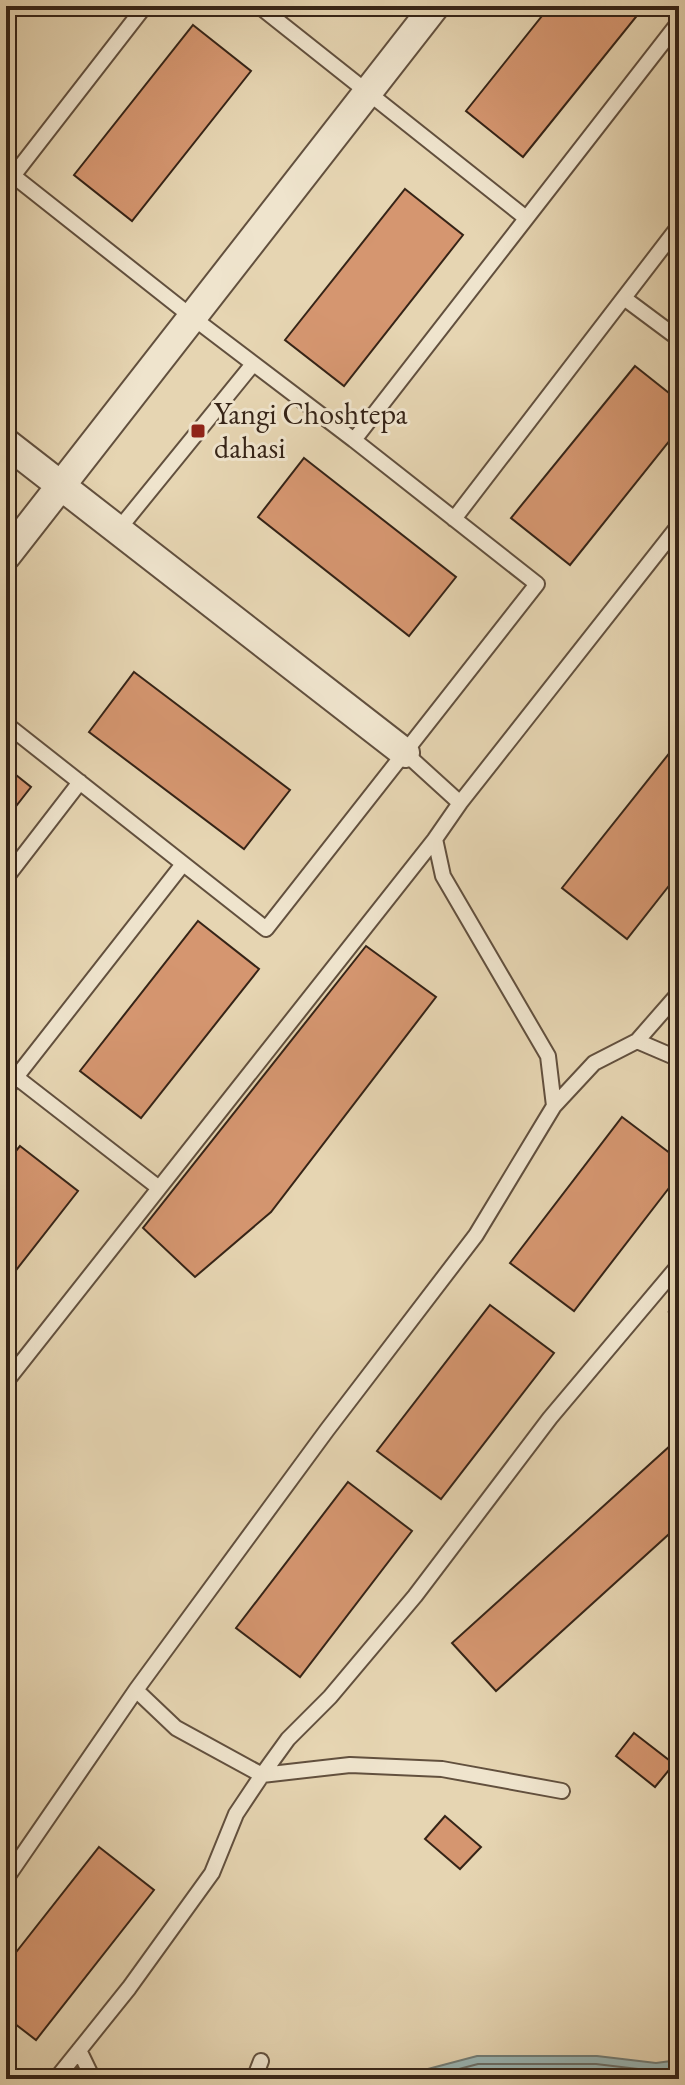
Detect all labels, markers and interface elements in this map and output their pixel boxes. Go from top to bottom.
place label: Yangi Choshtepa dahasi [214,394,407,467]
marker: Yangi Choshtepa dahasi [189,422,207,440]

